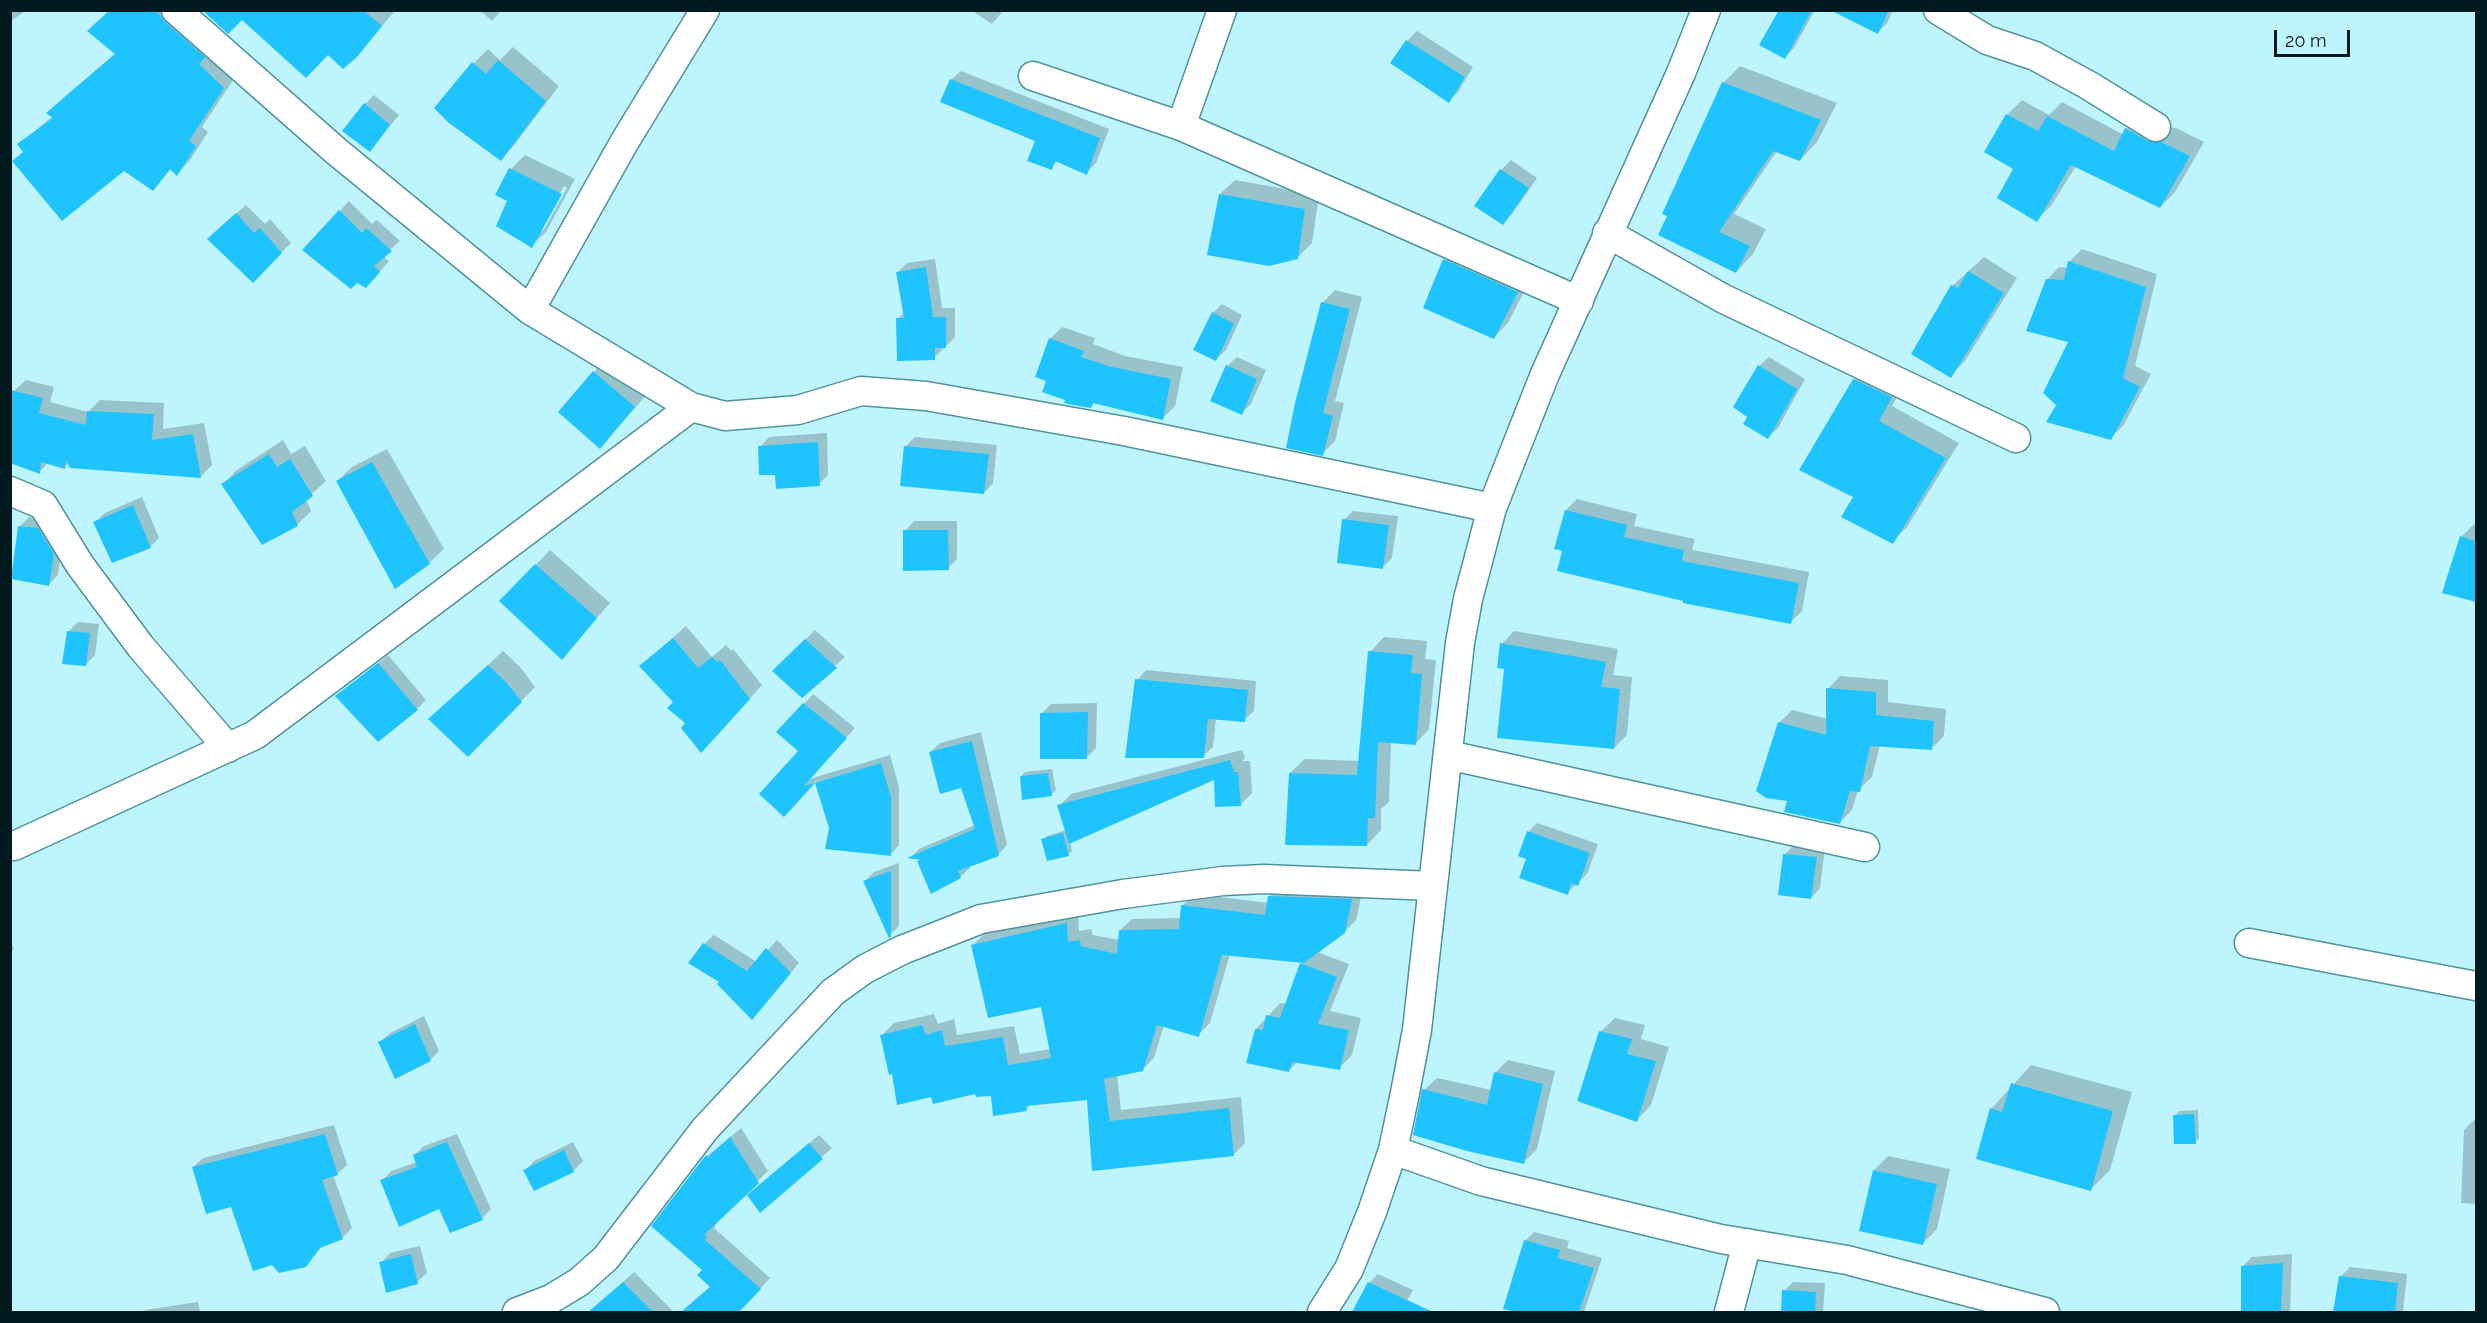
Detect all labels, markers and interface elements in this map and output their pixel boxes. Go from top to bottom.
scale bar [2277,18,2354,56]
text: 20 m [2285,30,2327,51]

